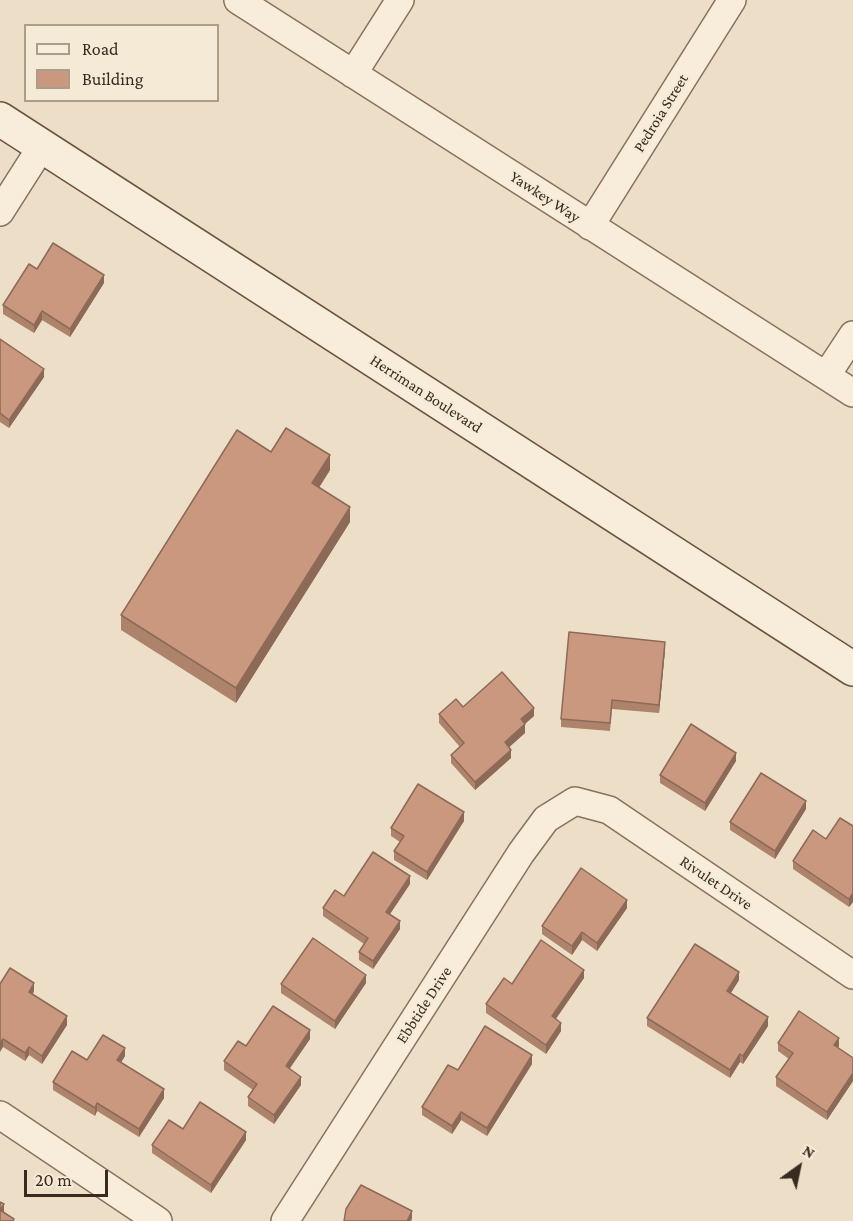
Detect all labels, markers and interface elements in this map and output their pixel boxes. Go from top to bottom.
legend [24,24,219,102]
text: Road [82,39,119,59]
text: Building [82,69,143,89]
street label: Pedroia Street [629,70,693,156]
street label: Yawkey Way [506,167,584,227]
street label: Herriman Boulevard [366,351,486,437]
street label: Rivulet Drive [676,852,756,914]
street label: Ebbtide Drive [392,963,456,1047]
north arrow [769,1137,829,1197]
text: N [800,1141,818,1162]
scale bar [27,1158,111,1196]
text: 20 m [35,1170,72,1190]

